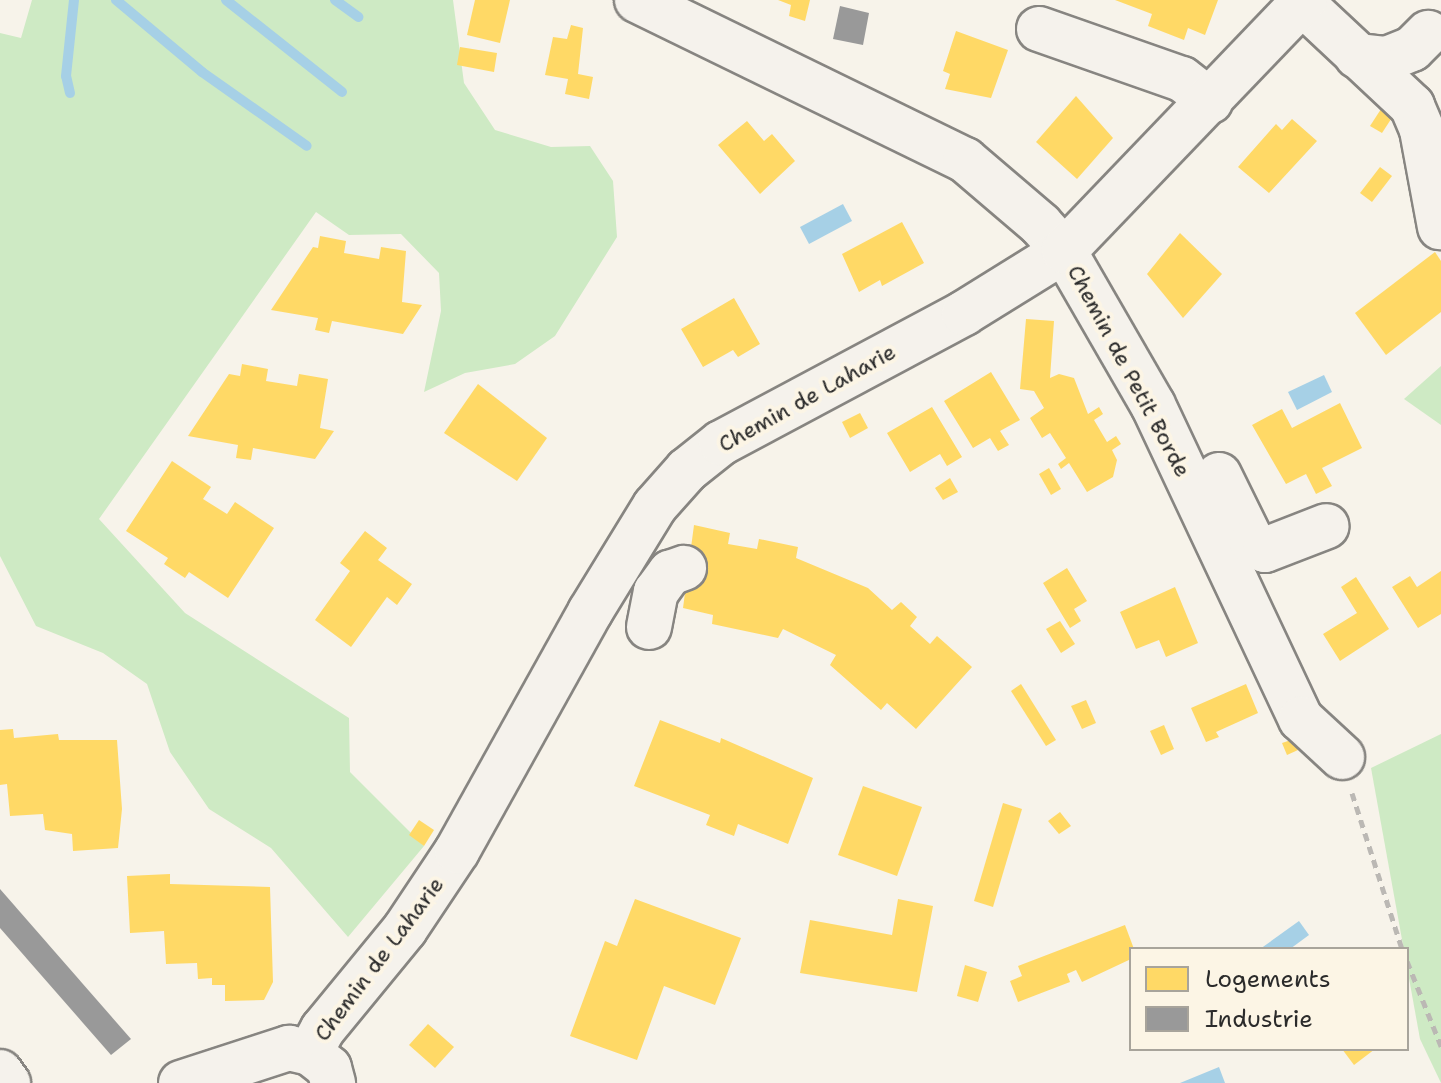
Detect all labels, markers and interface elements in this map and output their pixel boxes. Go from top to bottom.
street label: Chemin de Petit Borde [1062,261,1196,481]
street label: Chemin de Laharie [714,338,900,458]
street label: Chemin de Laharie [309,872,449,1046]
legend [1129,947,1409,1051]
text: Logements [1205,963,1331,995]
text: Industrie [1205,1003,1313,1035]

